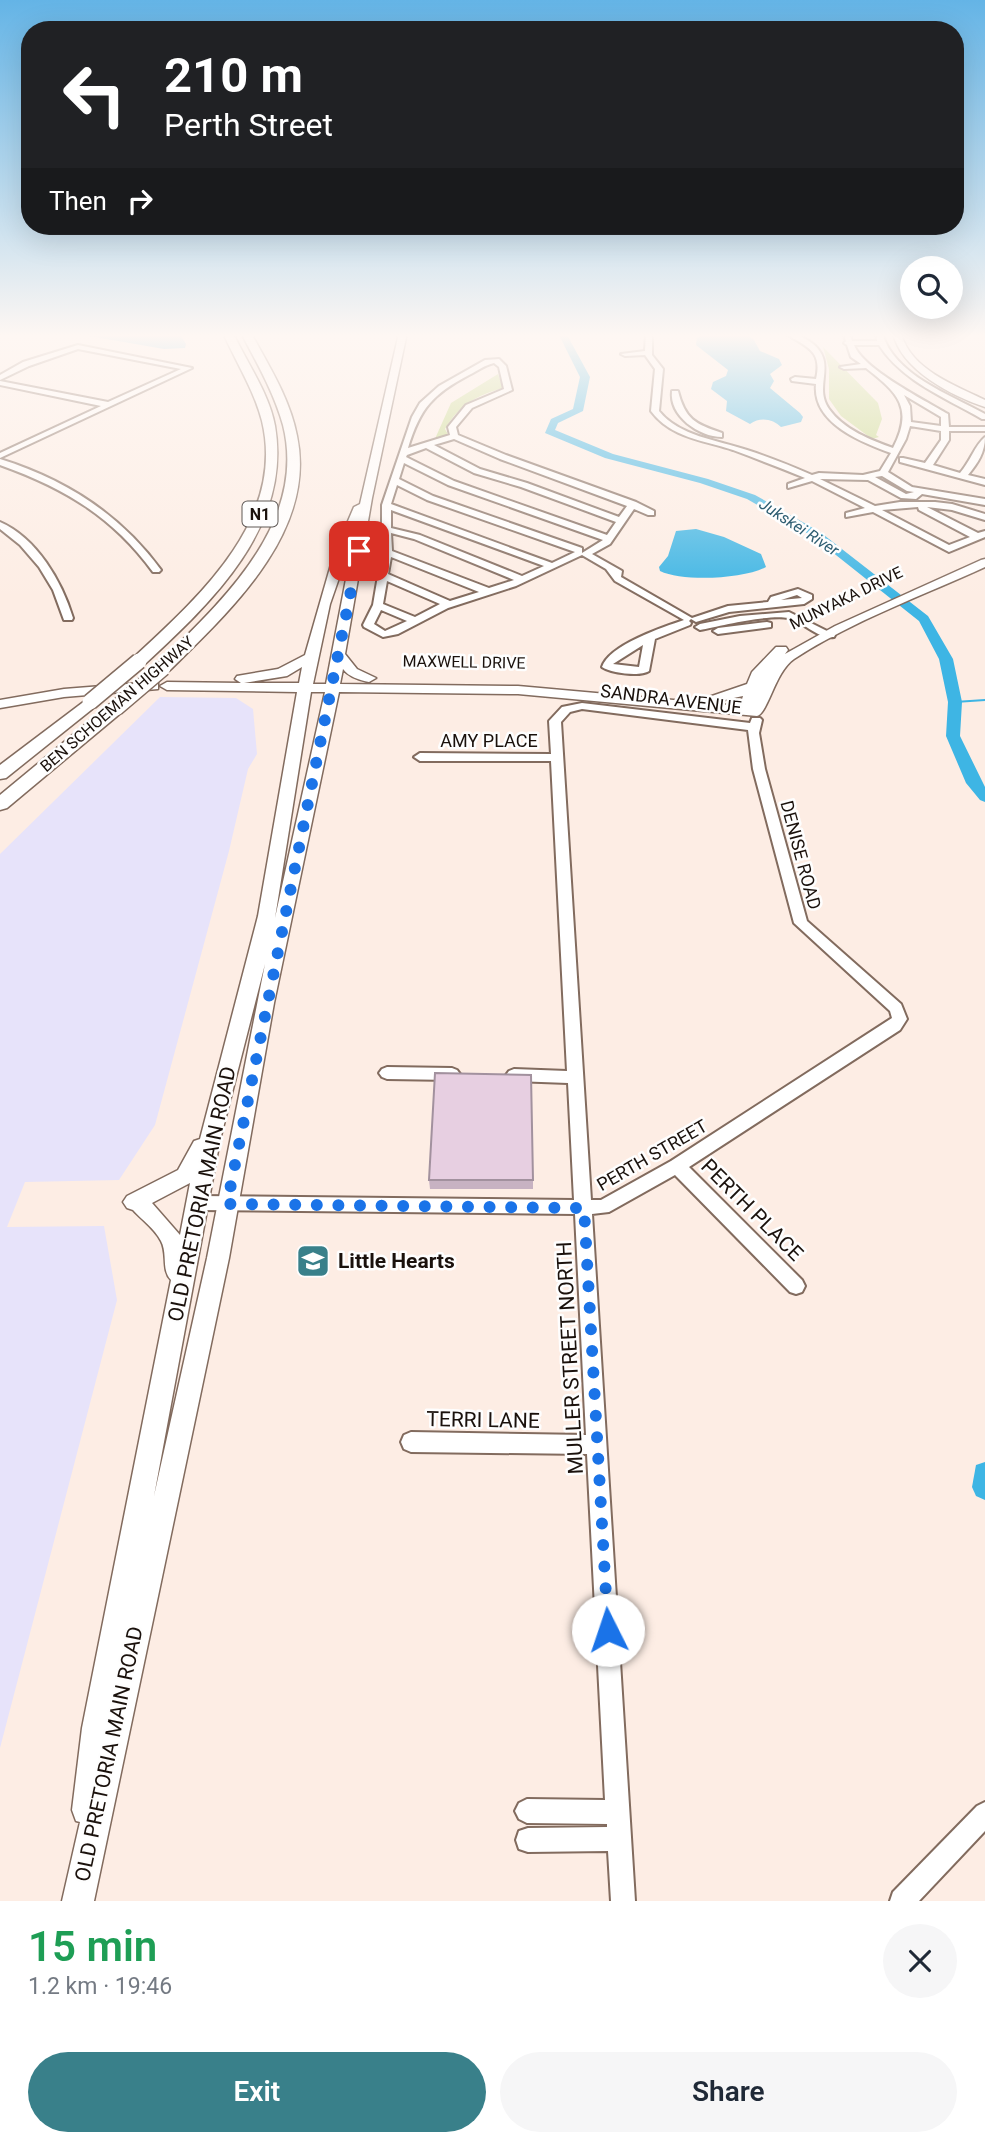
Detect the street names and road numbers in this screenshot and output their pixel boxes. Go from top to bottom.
road number: N1 [243,502,278,526]
street label: MUNYAKA DRIVE [786,562,906,634]
street label: BEN SCHOEMAN HIGHWAY [36,632,198,776]
street label: MAXWELL DRIVE [402,651,526,673]
street label: SANDRA AVENUE [599,680,743,718]
street label: AMY PLACE [440,730,538,751]
street label: DENISE ROAD [776,798,826,912]
street label: OLD PRETORIA MAIN ROAD [163,1064,241,1324]
street label: PERTH STREET [593,1115,711,1195]
street label: PERTH PLACE [696,1154,808,1266]
street label: MULLER STREET NORTH [552,1241,588,1475]
street label: TERRI LANE [426,1407,540,1433]
street label: OLD PRETORIA MAIN ROAD [70,1624,148,1884]

